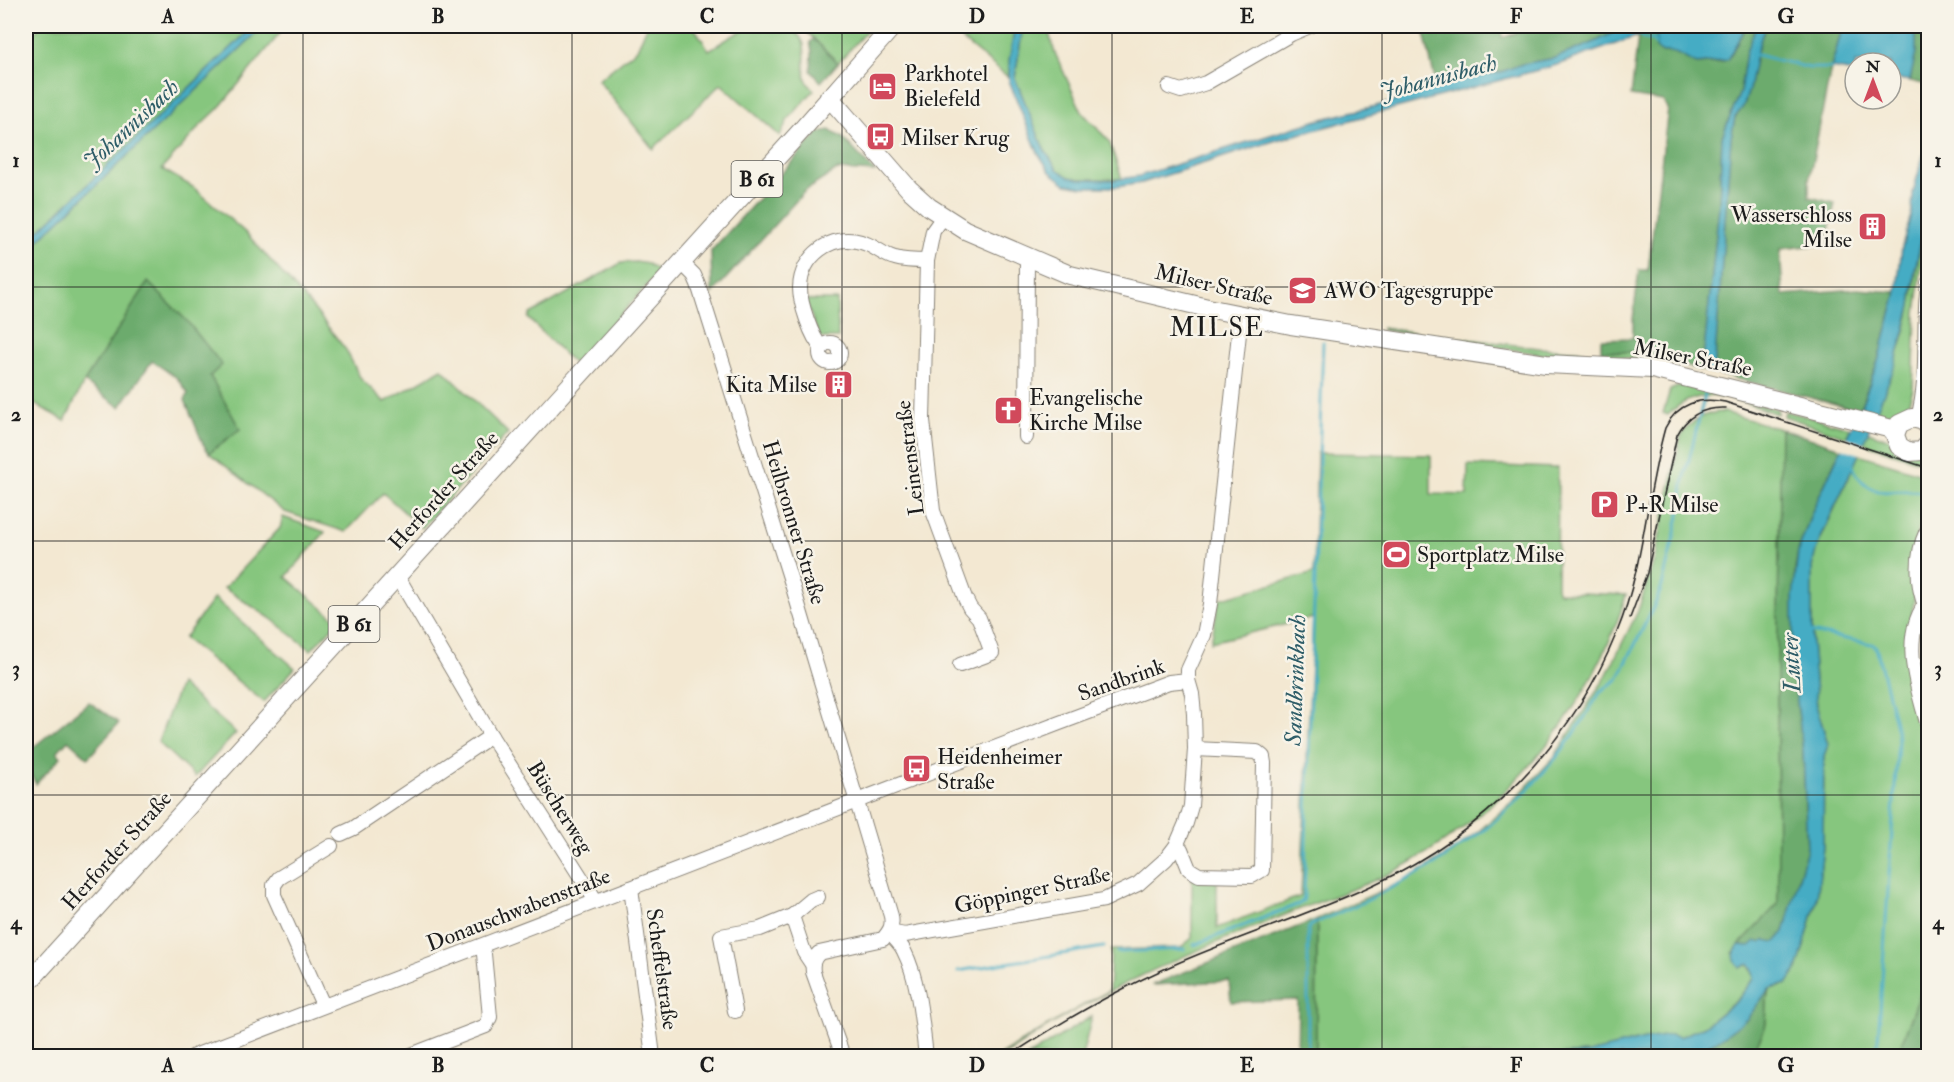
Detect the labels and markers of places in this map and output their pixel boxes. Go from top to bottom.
place label: Parkhotel Bielefeld [904,60,988,113]
hotel icon: Parkhotel Bielefeld [867,70,899,102]
bus stop icon: Milser Krug [864,121,896,153]
place label: Milser Krug [901,124,1010,152]
place label: Wasserschloss Milse [1730,201,1852,254]
building icon: Wasserschloss Milse [1857,211,1889,243]
school or university icon: AWO Tagesgruppe [1287,274,1319,306]
place label: AWO Tagesgruppe [1323,277,1493,306]
building icon: Kita Milse [822,368,854,400]
place label: Kita Milse [726,371,817,399]
place label: Evangelische Kirche Milse [1029,384,1143,437]
church icon: Evangelische Kirche Milse [992,394,1024,426]
parking icon: P+R Milse [1588,488,1620,520]
place label: P+R Milse [1625,491,1719,519]
sports icon: Sportplatz Milse [1380,538,1412,570]
place label: Sportplatz Milse [1417,541,1564,570]
place label: Heidenheimer Straße [937,743,1063,796]
bus stop icon: Heidenheimer Straße [900,753,932,785]

